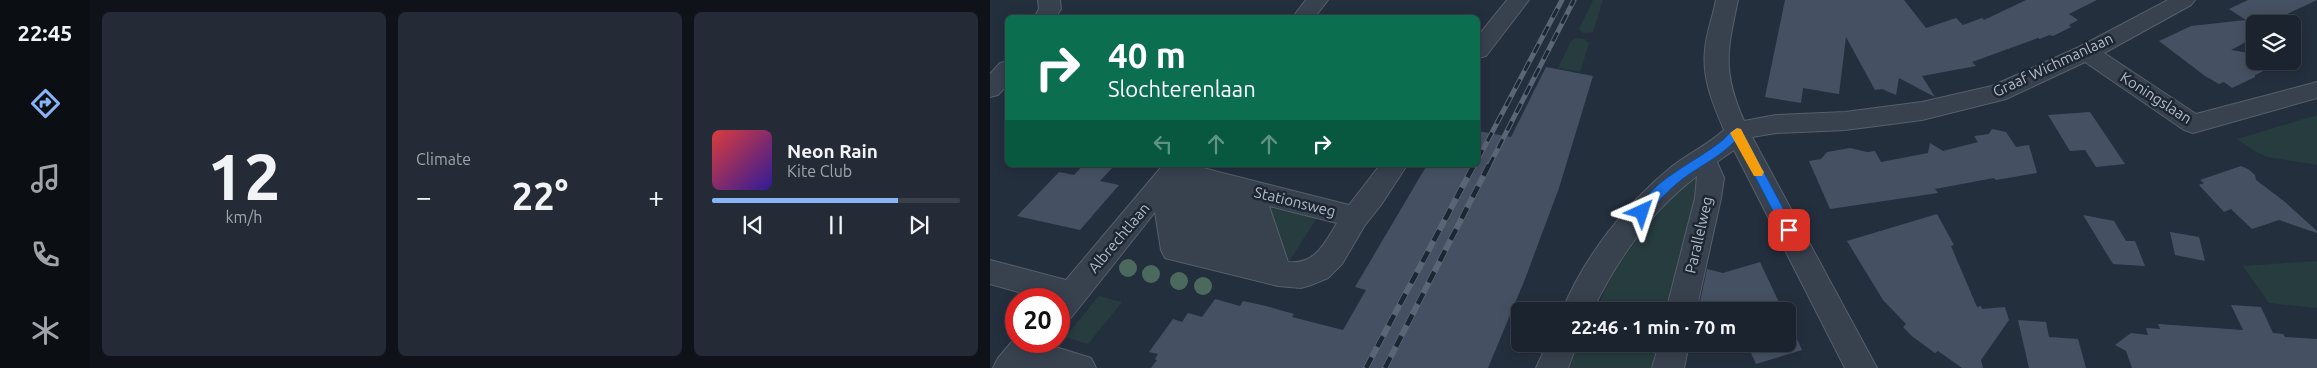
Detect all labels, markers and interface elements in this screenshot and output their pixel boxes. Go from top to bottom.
map controls [2246,15,2301,70]
button: layers [2246,15,2301,70]
text: 22:45 [17,20,73,45]
street label: Graaf Wichmanlaan [1990,29,2116,100]
icon: right [1025,35,1090,100]
text: 40 m [1108,35,1186,75]
street label: Koningslaan [2117,68,2195,127]
text: Slochterenlaan [1108,76,1256,101]
icon: directions [28,86,63,121]
icon: left [1149,130,1177,158]
icon: ahead [1202,130,1230,158]
icon: ahead [1255,130,1283,158]
icon: right [1308,130,1336,158]
text: 12 [207,139,281,212]
text: Neon Rain [787,140,878,162]
text: Climate [416,150,471,168]
icon: music [28,161,63,196]
text: Kite Club [787,162,852,180]
text: 22° [512,175,568,217]
text: − [416,181,432,212]
text: + [648,181,664,212]
street label: Stationsweg [1253,183,1338,220]
position arrow [1615,185,1667,237]
street label: Parallelweg [1681,195,1716,275]
street label: Albrechtlaan [1085,199,1153,276]
text: km/h [226,208,262,226]
pin [1768,209,1810,251]
icon: previous [739,211,767,239]
icon: pause [822,211,850,239]
icon: next [905,211,933,239]
icon: arrive [1775,216,1803,244]
icon: phone [28,237,63,272]
speed limit sign: 20 [1005,288,1070,353]
icon: climate [28,313,63,348]
text: 22:46 · 1 min · 70 m [1571,316,1736,338]

